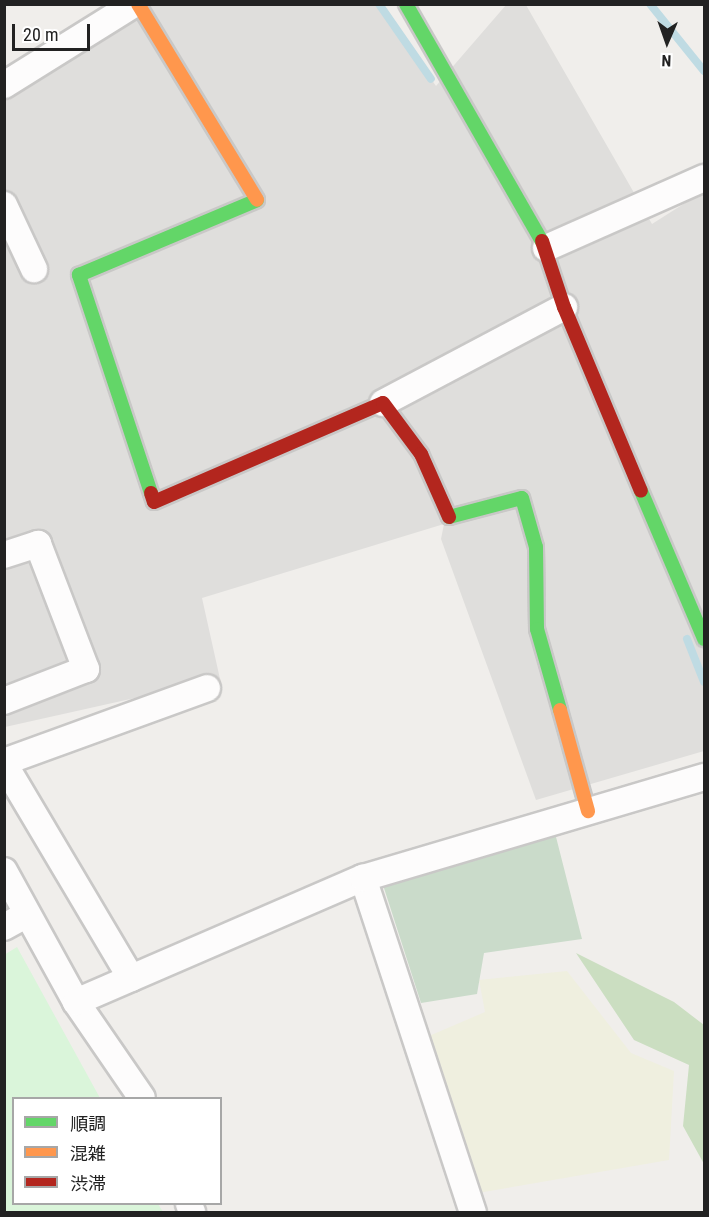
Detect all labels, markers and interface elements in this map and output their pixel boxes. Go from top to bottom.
scale bar [15,12,93,50]
north arrow [637,12,697,72]
text: 20 m [23,24,58,45]
text: N [661,51,672,70]
legend [12,1097,222,1205]
text: 順調 [70,1113,106,1134]
text: 混雑 [70,1143,106,1164]
text: 渋滞 [70,1173,106,1194]

